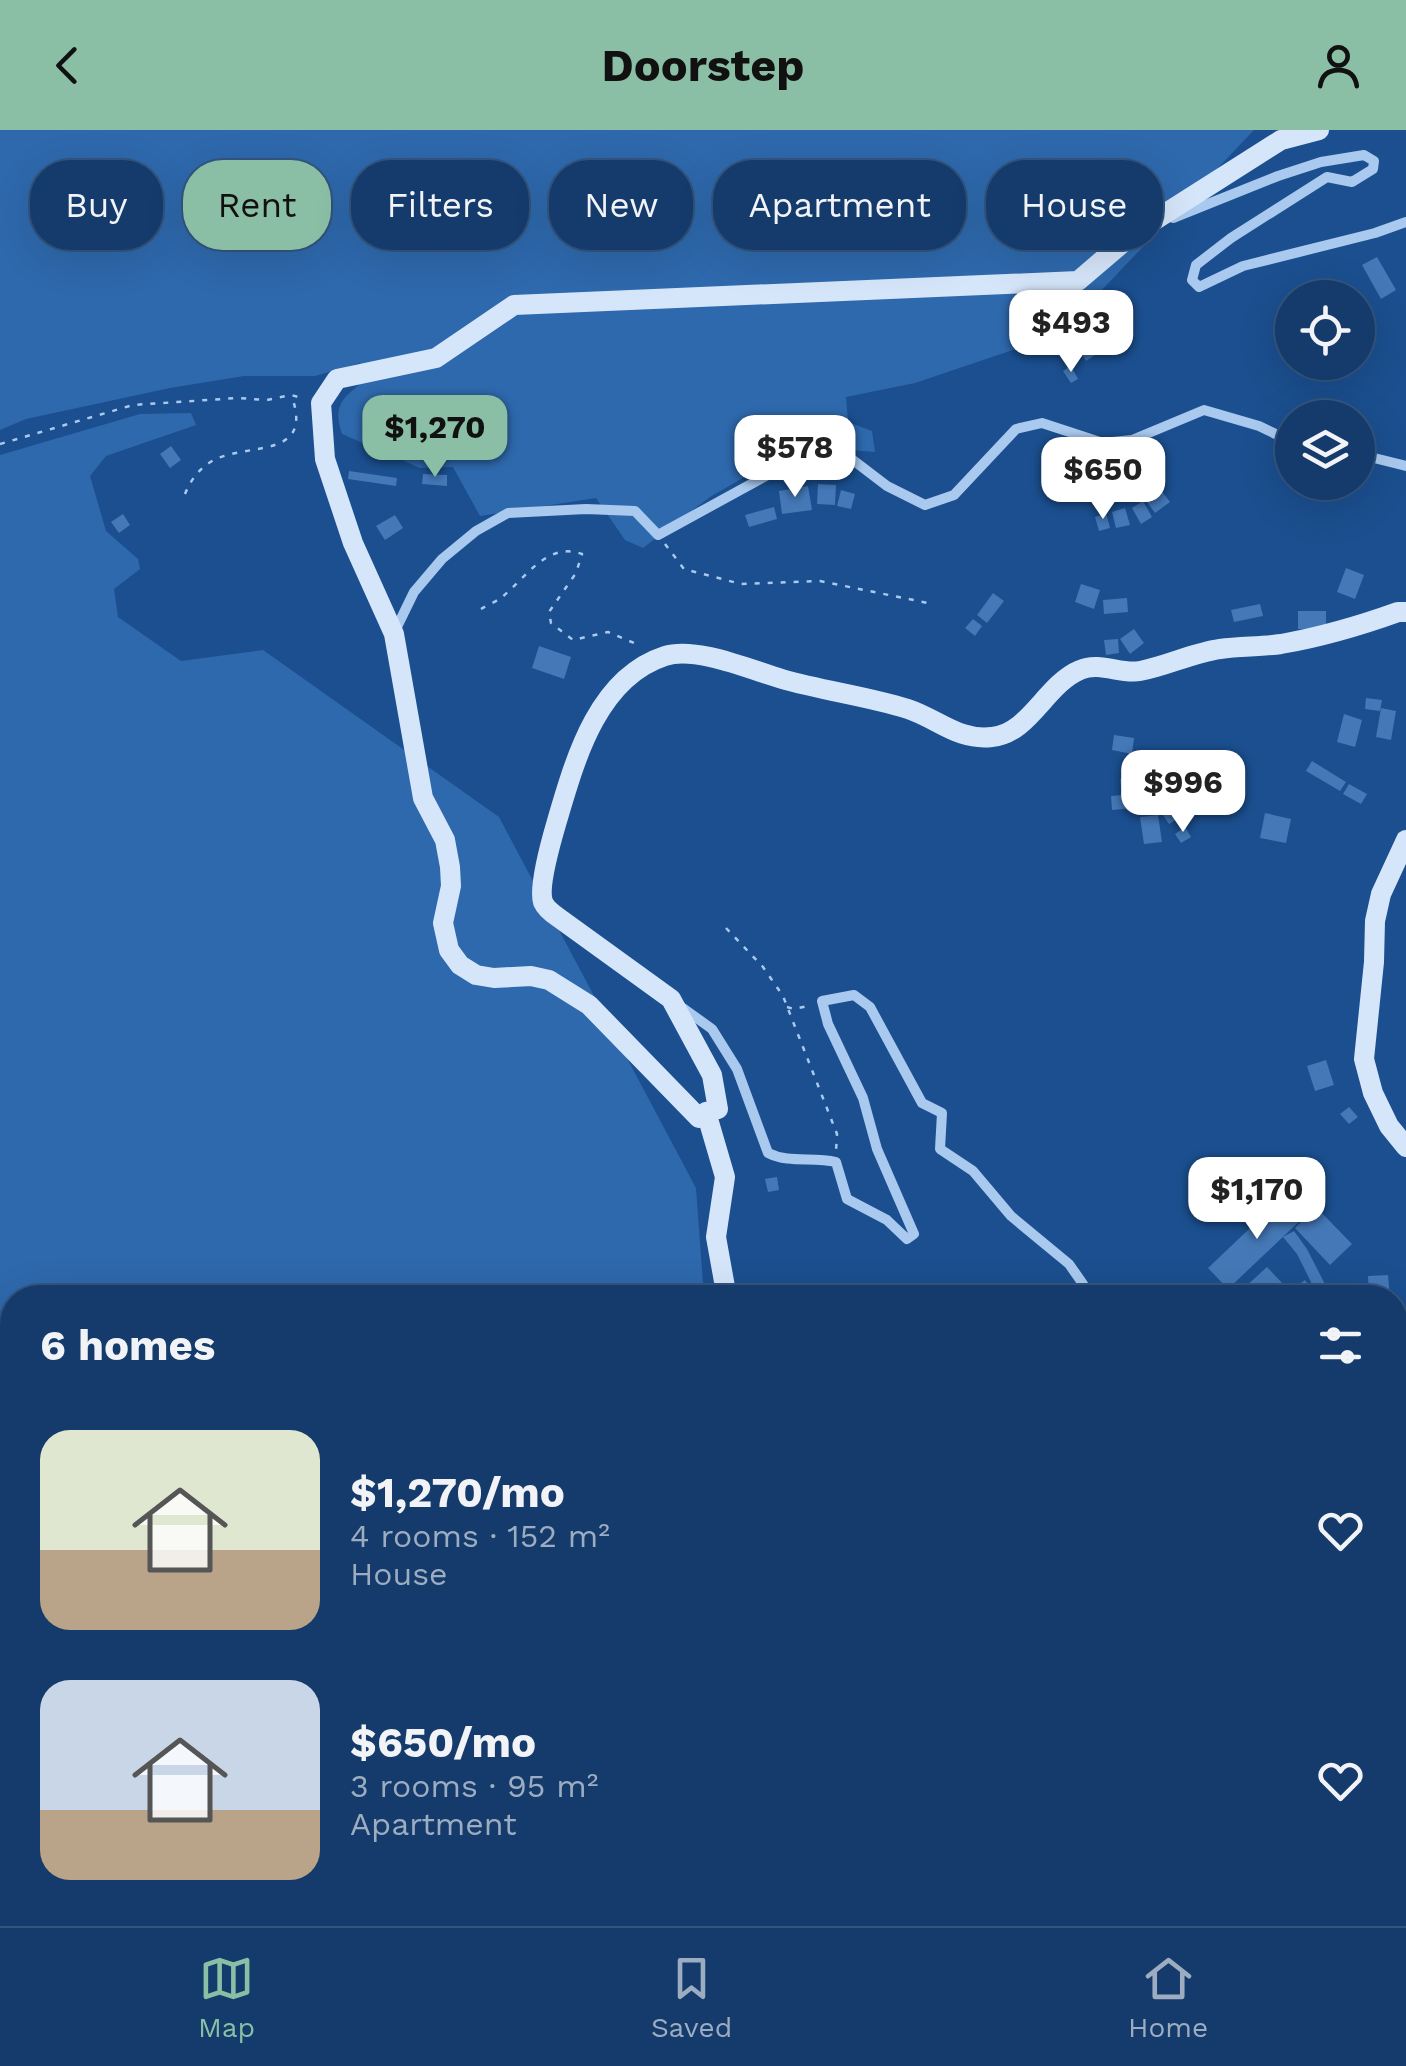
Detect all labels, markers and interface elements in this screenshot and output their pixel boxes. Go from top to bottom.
icon: back [40,38,95,93]
icon: person [1311,38,1366,93]
text: Doorstep [601,39,805,92]
chip: Buy [30,160,163,250]
chip: Rent [183,160,331,250]
chip: Filters [351,160,529,250]
chip: New [549,160,693,250]
chip: Apartment [713,160,966,250]
chip: House [986,160,1163,250]
map controls [1275,280,1375,500]
button: locate [1275,280,1375,380]
pin: $493 [1012,290,1130,375]
text: $493 [1031,303,1111,341]
pin: $1,270 [354,395,516,480]
button: layers [1275,400,1375,500]
text: $1,270 [384,408,486,446]
pin: $578 [736,415,854,500]
text: $578 [756,428,834,466]
pin: $650 [1044,437,1162,522]
text: $650 [1063,450,1143,488]
pin: $996 [1124,750,1242,835]
text: $996 [1143,763,1223,801]
pin: $1,170 [1176,1157,1338,1242]
text: $1,170 [1210,1170,1304,1208]
icon: filters [1313,1318,1368,1373]
text: 6 homes [40,1321,215,1370]
text: $1,270/mo [350,1468,565,1517]
icon: home [120,1470,240,1590]
icon: heart [1313,1503,1368,1558]
text: 4 rooms · 152 m² [350,1517,610,1555]
text: House [350,1555,448,1593]
text: $650/mo [350,1718,536,1767]
icon: home [120,1720,240,1840]
icon: heart [1313,1753,1368,1808]
text: 3 rooms · 95 m² [350,1767,598,1805]
text: Apartment [350,1805,517,1843]
tab: Map [198,1951,255,2044]
tab: Saved [651,1951,732,2044]
tab: Home [1128,1951,1208,2044]

